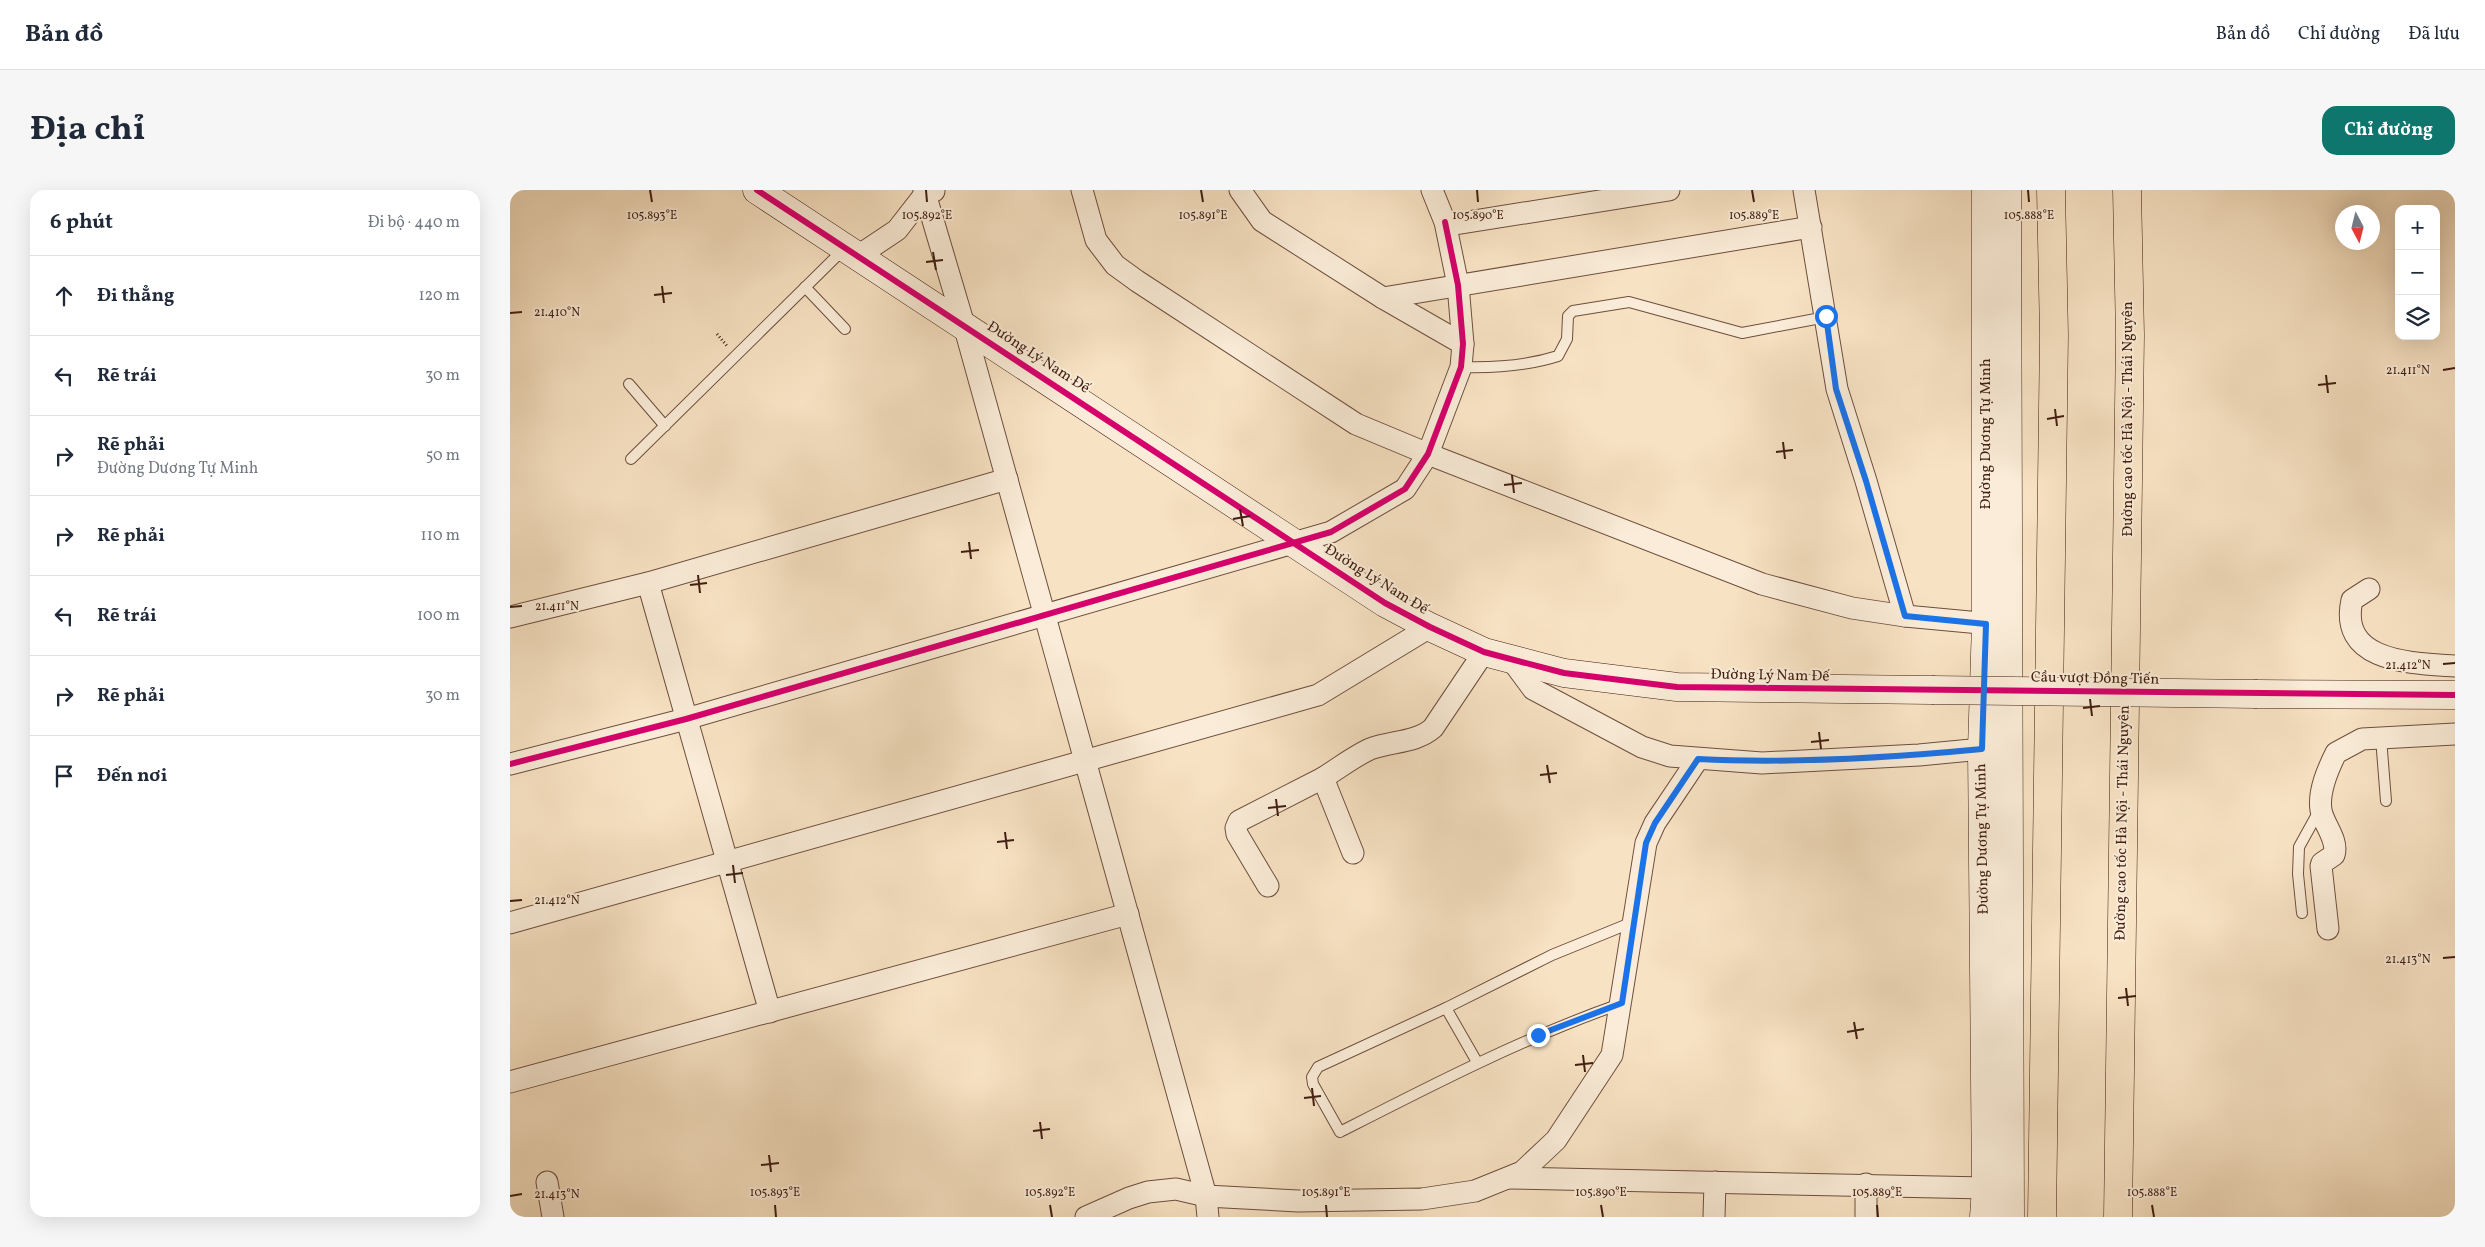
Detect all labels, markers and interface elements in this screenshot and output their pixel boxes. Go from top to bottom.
text: Bản đồ [25,18,103,52]
text: Bản đồ [2216,22,2270,47]
text: Chỉ đường [2298,22,2380,47]
text: Đã lưu [2408,22,2460,47]
text: Địa chỉ [30,106,145,154]
button: Chỉ đường [2322,106,2455,155]
north arrow [2335,205,2380,250]
map controls [2395,205,2440,340]
button: + [2395,205,2440,250]
text: 6 phút [50,208,113,237]
text: 105.893°E [627,208,677,224]
text: 105.892°E [902,208,952,224]
text: 105.891°E [1178,208,1228,224]
text: 105.890°E [1452,208,1504,224]
text: 105.889°E [1729,208,1779,224]
text: 105.888°E [2004,208,2054,224]
text: Đi bộ · 440 m [368,212,460,234]
button: − [2395,250,2440,295]
icon: ahead [50,282,78,310]
text: Đi thẳng [97,283,174,309]
text: 120 m [418,285,460,307]
button: layers [2395,295,2440,340]
street label: Đường cao tốc Hà Nội - Thái Nguyên [2118,301,2139,537]
text: 21.410°N [534,305,580,321]
route start [1815,305,1838,328]
street label: Đường Lý Nam Đế [982,317,1094,400]
street label: Đường Dương Tự Minh [1976,358,1997,510]
icon: left [50,362,78,390]
text: Rẽ trái [97,363,157,389]
text: 21.411°N [2386,363,2430,379]
text: 30 m [425,365,460,387]
text: Rẽ phải [97,432,165,458]
icon: right [50,442,78,470]
text: 50 m [426,445,460,467]
text: Đường Dương Tự Minh [97,458,258,480]
icon: right [50,522,78,550]
text: Rẽ phải [97,523,165,549]
text: 110 m [421,525,460,547]
street label: Đường Lý Nam Đế [1320,540,1433,621]
text: 21.411°N [535,599,579,615]
icon: left [50,602,78,630]
text: Rẽ trái [97,603,157,629]
text: 100 m [417,605,460,627]
text: 21.412°N [2385,658,2431,674]
street label: Đường Lý Nam Đế [1710,664,1830,688]
street label: Cầu vượt Đồng Tiến [2031,667,2159,691]
icon: right [50,682,78,710]
text: Rẽ phải [97,683,165,709]
text: 30 m [425,685,460,707]
street label: Đường cao tốc Hà Nội - Thái Nguyên [2110,705,2136,941]
icon: arrive [50,762,78,790]
text: Đến nơi [97,763,167,789]
street label: Đường Dương Tự Minh [1971,763,1995,915]
text: 21.412°N [534,893,580,909]
text: 21.413°N [2385,952,2431,968]
route end [1527,1024,1550,1047]
text: 105.893°E [750,1185,800,1201]
text: 105.892°E [1025,1185,1075,1201]
text: 105.891°E [1301,1185,1351,1201]
text: 105.890°E [1575,1185,1627,1201]
text: 105.889°E [1852,1185,1902,1201]
text: 105.888°E [2127,1185,2177,1201]
text: 21.413°N [534,1187,580,1203]

